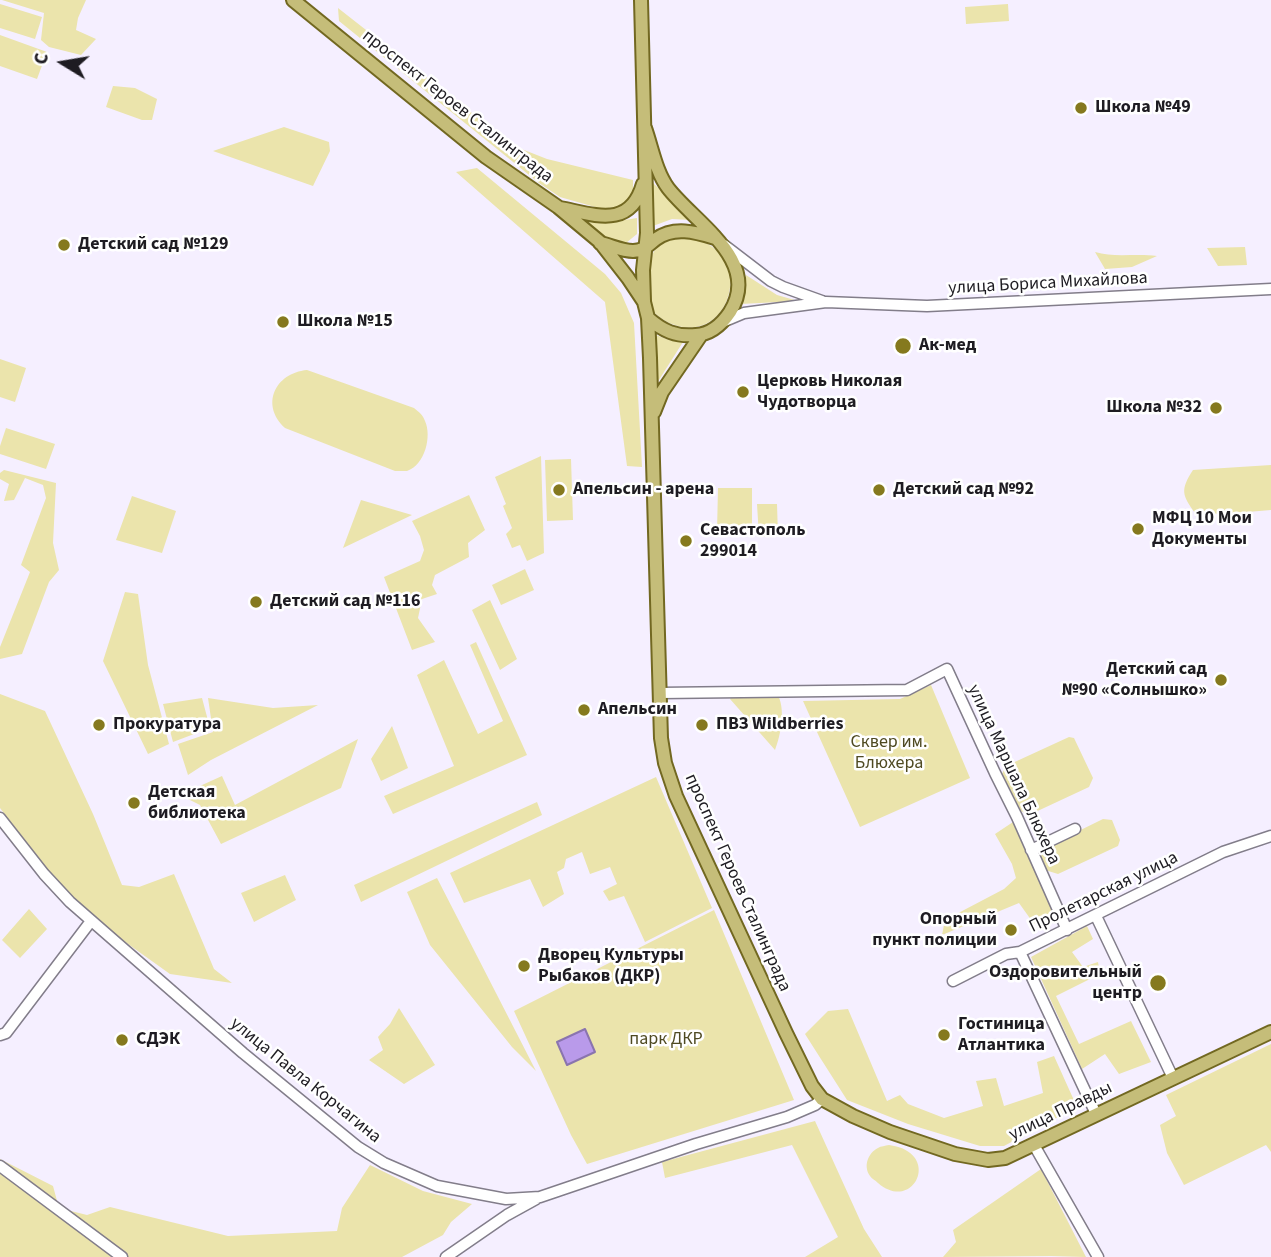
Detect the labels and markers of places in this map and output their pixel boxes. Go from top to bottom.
place label: Школа №49 [1095,97,1191,119]
marker: Школа №49 [1073,100,1089,116]
place label: Детский сад №129 [78,234,229,256]
marker: Детский сад №129 [56,237,72,253]
place label: Школа №15 [297,311,393,333]
marker: Школа №15 [275,314,291,330]
place label: Ак-мед [919,335,976,357]
marker: Ак-мед [893,336,913,356]
place label: Церковь Николая Чудотворца [757,371,902,414]
marker: Церковь Николая Чудотворца [735,384,751,400]
place label: Школа №32 [1106,397,1202,419]
marker: Школа №32 [1208,400,1224,416]
place label: Апельсин - арена [573,479,714,501]
place label: Детский сад №92 [893,479,1034,501]
marker: Апельсин - арена [551,482,567,498]
marker: Детский сад №92 [871,482,887,498]
place label: МФЦ 10 Мои Документы [1152,508,1252,550]
place label: Севастополь 299014 [700,520,805,562]
marker: МФЦ 10 Мои Документы [1130,521,1146,537]
marker: Севастополь 299014 [678,533,694,549]
place label: Детский сад №116 [270,591,421,613]
marker: Детский сад №116 [248,594,264,610]
place label: Детский сад №90 «Солнышко» [1061,659,1207,702]
marker: Детский сад №90 «Солнышко» [1213,672,1229,688]
place label: Апельсин [598,699,677,721]
marker: Апельсин [576,702,592,718]
place label: Прокуратура [113,714,221,736]
place label: ПВЗ Wildberries [716,714,843,736]
marker: Прокуратура [91,717,107,733]
marker: ПВЗ Wildberries [694,717,710,733]
place label: Детская библиотека [148,782,246,824]
marker: Детская библиотека [126,795,142,811]
place label: Опорный пункт полиции [872,909,997,951]
marker: Опорный пункт полиции [1003,922,1019,938]
place label: Дворец Культуры Рыбаков (ДКР) [538,945,684,988]
marker: Дворец Культуры Рыбаков (ДКР) [516,958,532,974]
place label: Оздоровительный центр [989,962,1142,1004]
marker: Оздоровительный центр [1148,973,1168,993]
place label: Гостиница Атлантика [958,1014,1045,1056]
marker: Гостиница Атлантика [936,1027,952,1043]
place label: СДЭК [136,1029,180,1051]
marker: СДЭК [114,1032,130,1048]

